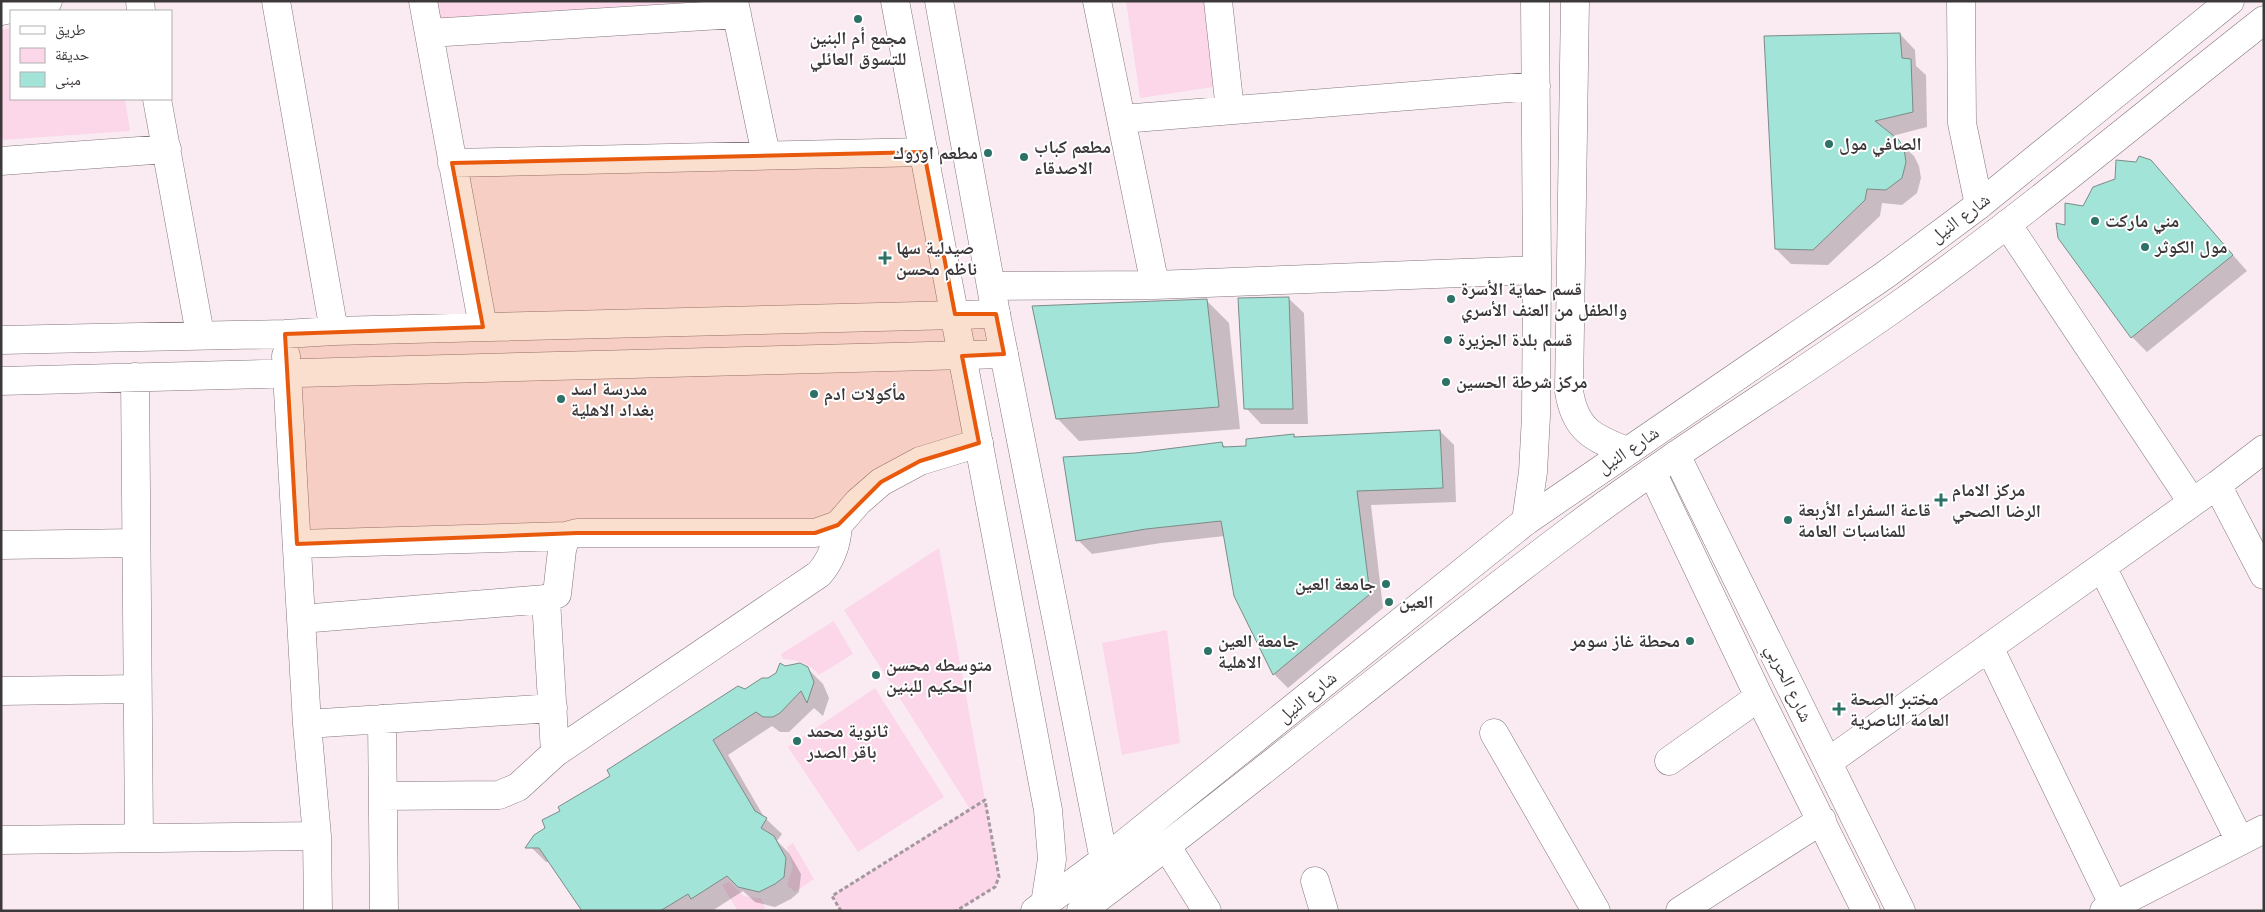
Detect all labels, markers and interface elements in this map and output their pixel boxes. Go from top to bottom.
legend [10,10,172,100]
marker: مجمع أم البنين للتسوق العائلي [852,13,864,25]
text: طريق [55,20,86,40]
place label: مجمع أم البنين للتسوق العائلي [810,27,906,73]
text: حديقة [55,45,90,64]
text: مبنى [55,70,81,90]
place label: الصافي مول [1839,133,1922,158]
place label: مطعم كباب الاصدقاء [1034,136,1111,179]
marker: الصافي مول [1823,138,1835,150]
place label: مطعم اوروك [893,142,978,165]
marker: مطعم اوروك [982,147,994,159]
marker: مطعم كباب الاصدقاء [1018,151,1030,163]
street label: شارع النيل [1925,188,1995,248]
place label: مني ماركت [2105,210,2179,235]
marker: مني ماركت [2089,215,2101,227]
place label: مول الكوثر [2154,236,2228,258]
place label: صيدلية سها ناظم محسن [896,237,977,281]
marker: مول الكوثر [2139,241,2151,253]
marker: صيدلية سها ناظم محسن [878,251,892,265]
place label: قسم حماية الأسرة والطفل من العنف الأسري [1461,278,1627,324]
marker: قسم حماية الأسرة والطفل من العنف الأسري [1445,293,1457,305]
place label: قسم بلدة الجزيرة [1458,329,1572,352]
marker: قسم بلدة الجزيرة [1442,334,1454,346]
place label: مركز شرطة الحسين [1456,371,1588,393]
marker: مركز شرطة الحسين [1440,376,1452,388]
place label: مدرسة اسد بغداد الاهلية [571,378,654,421]
place label: مأكولات ادم [824,383,906,406]
marker: مأكولات ادم [808,388,820,400]
marker: مدرسة اسد بغداد الاهلية [555,393,567,405]
street label: شارع النيل [1593,421,1663,479]
place label: مركز الامام الرضا الصحي [1952,479,2041,525]
marker: مركز الامام الرضا الصحي [1934,493,1948,507]
place label: قاعة السفراء الأربعة للمناسبات العامة [1798,499,1931,542]
marker: قاعة السفراء الأربعة للمناسبات العامة [1782,514,1794,526]
place label: جامعة العين [1295,573,1376,595]
marker: جامعة العين [1380,578,1392,590]
place label: العين [1399,591,1433,613]
marker: العين [1383,596,1395,608]
place label: جامعة العين الاهلية [1218,630,1299,673]
place label: محطة غاز سومر [1570,630,1680,652]
marker: محطة غاز سومر [1684,635,1696,647]
street label: شارع الحربي [1757,640,1817,727]
marker: جامعة العين الاهلية [1202,645,1214,657]
place label: متوسطه محسن الحكيم للبنين [886,654,992,698]
street label: شارع النيل [1273,666,1341,728]
marker: متوسطه محسن الحكيم للبنين [870,669,882,681]
place label: مختبر الصحة العامة الناصرية [1850,688,1949,731]
marker: مختبر الصحة العامة الناصرية [1832,702,1846,716]
place label: ثانوية محمد باقر الصدر [806,720,888,763]
marker: ثانوية محمد باقر الصدر [791,735,803,747]

